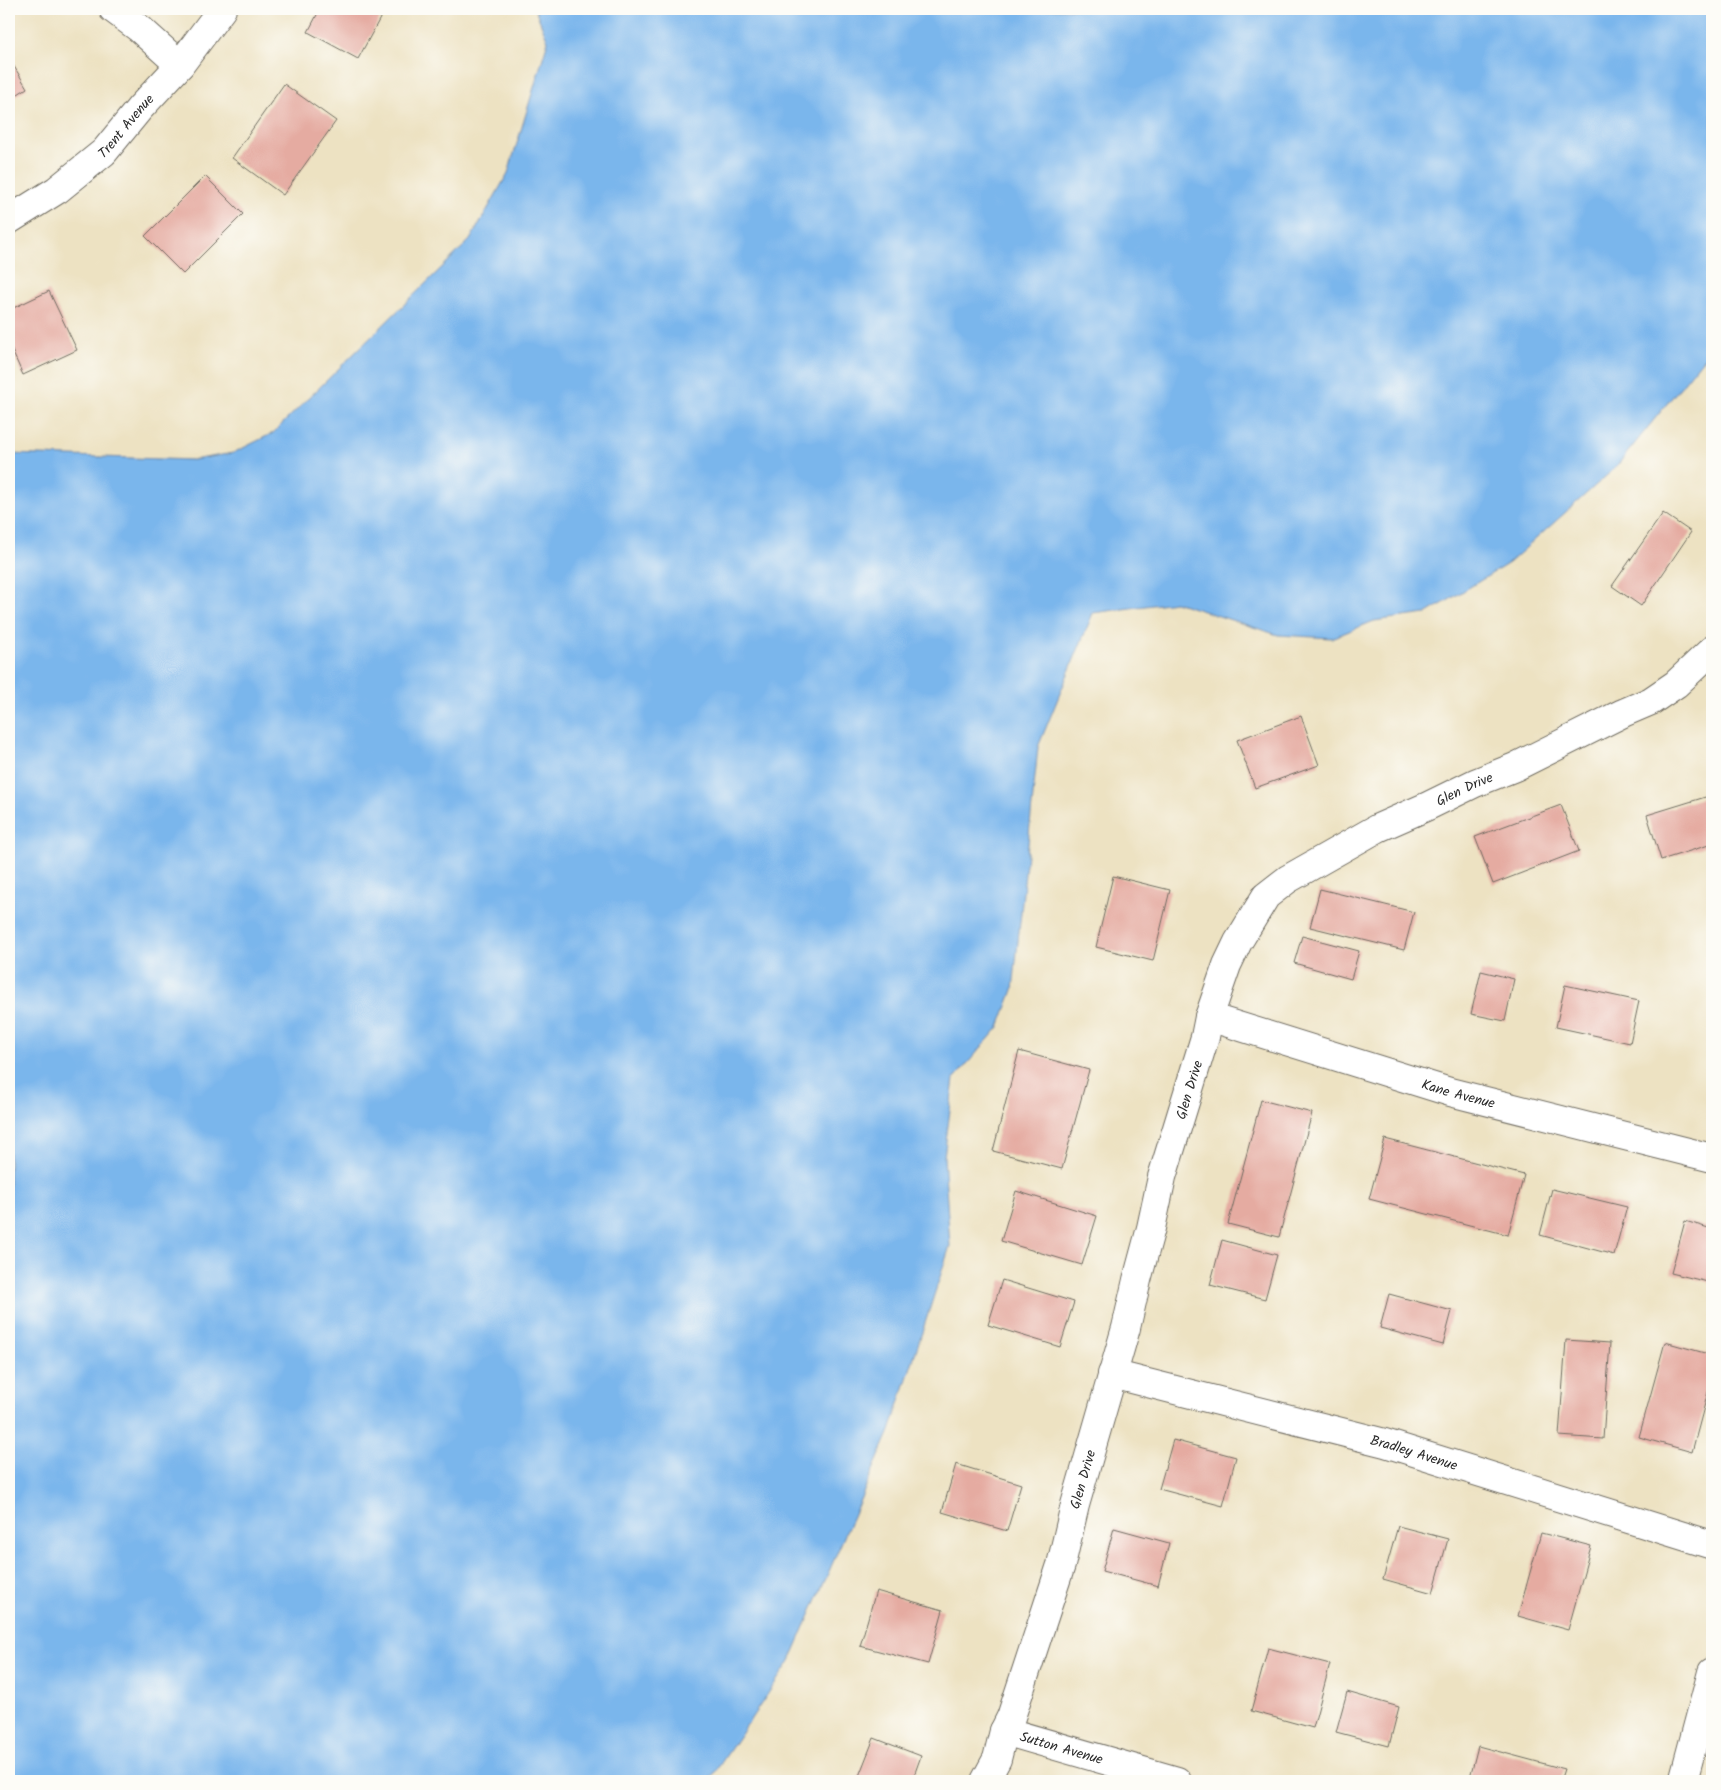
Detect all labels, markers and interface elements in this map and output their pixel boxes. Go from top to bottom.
street label: Trent Avenue [94,89,160,165]
street label: Glen Drive [1433,767,1497,812]
street label: Glen Drive [1170,1057,1209,1122]
street label: Kane Avenue [1419,1074,1498,1115]
street label: Bradley Avenue [1368,1430,1461,1477]
street label: Glen Drive [1064,1447,1103,1512]
street label: Sutton Avenue [1017,1726,1106,1771]

